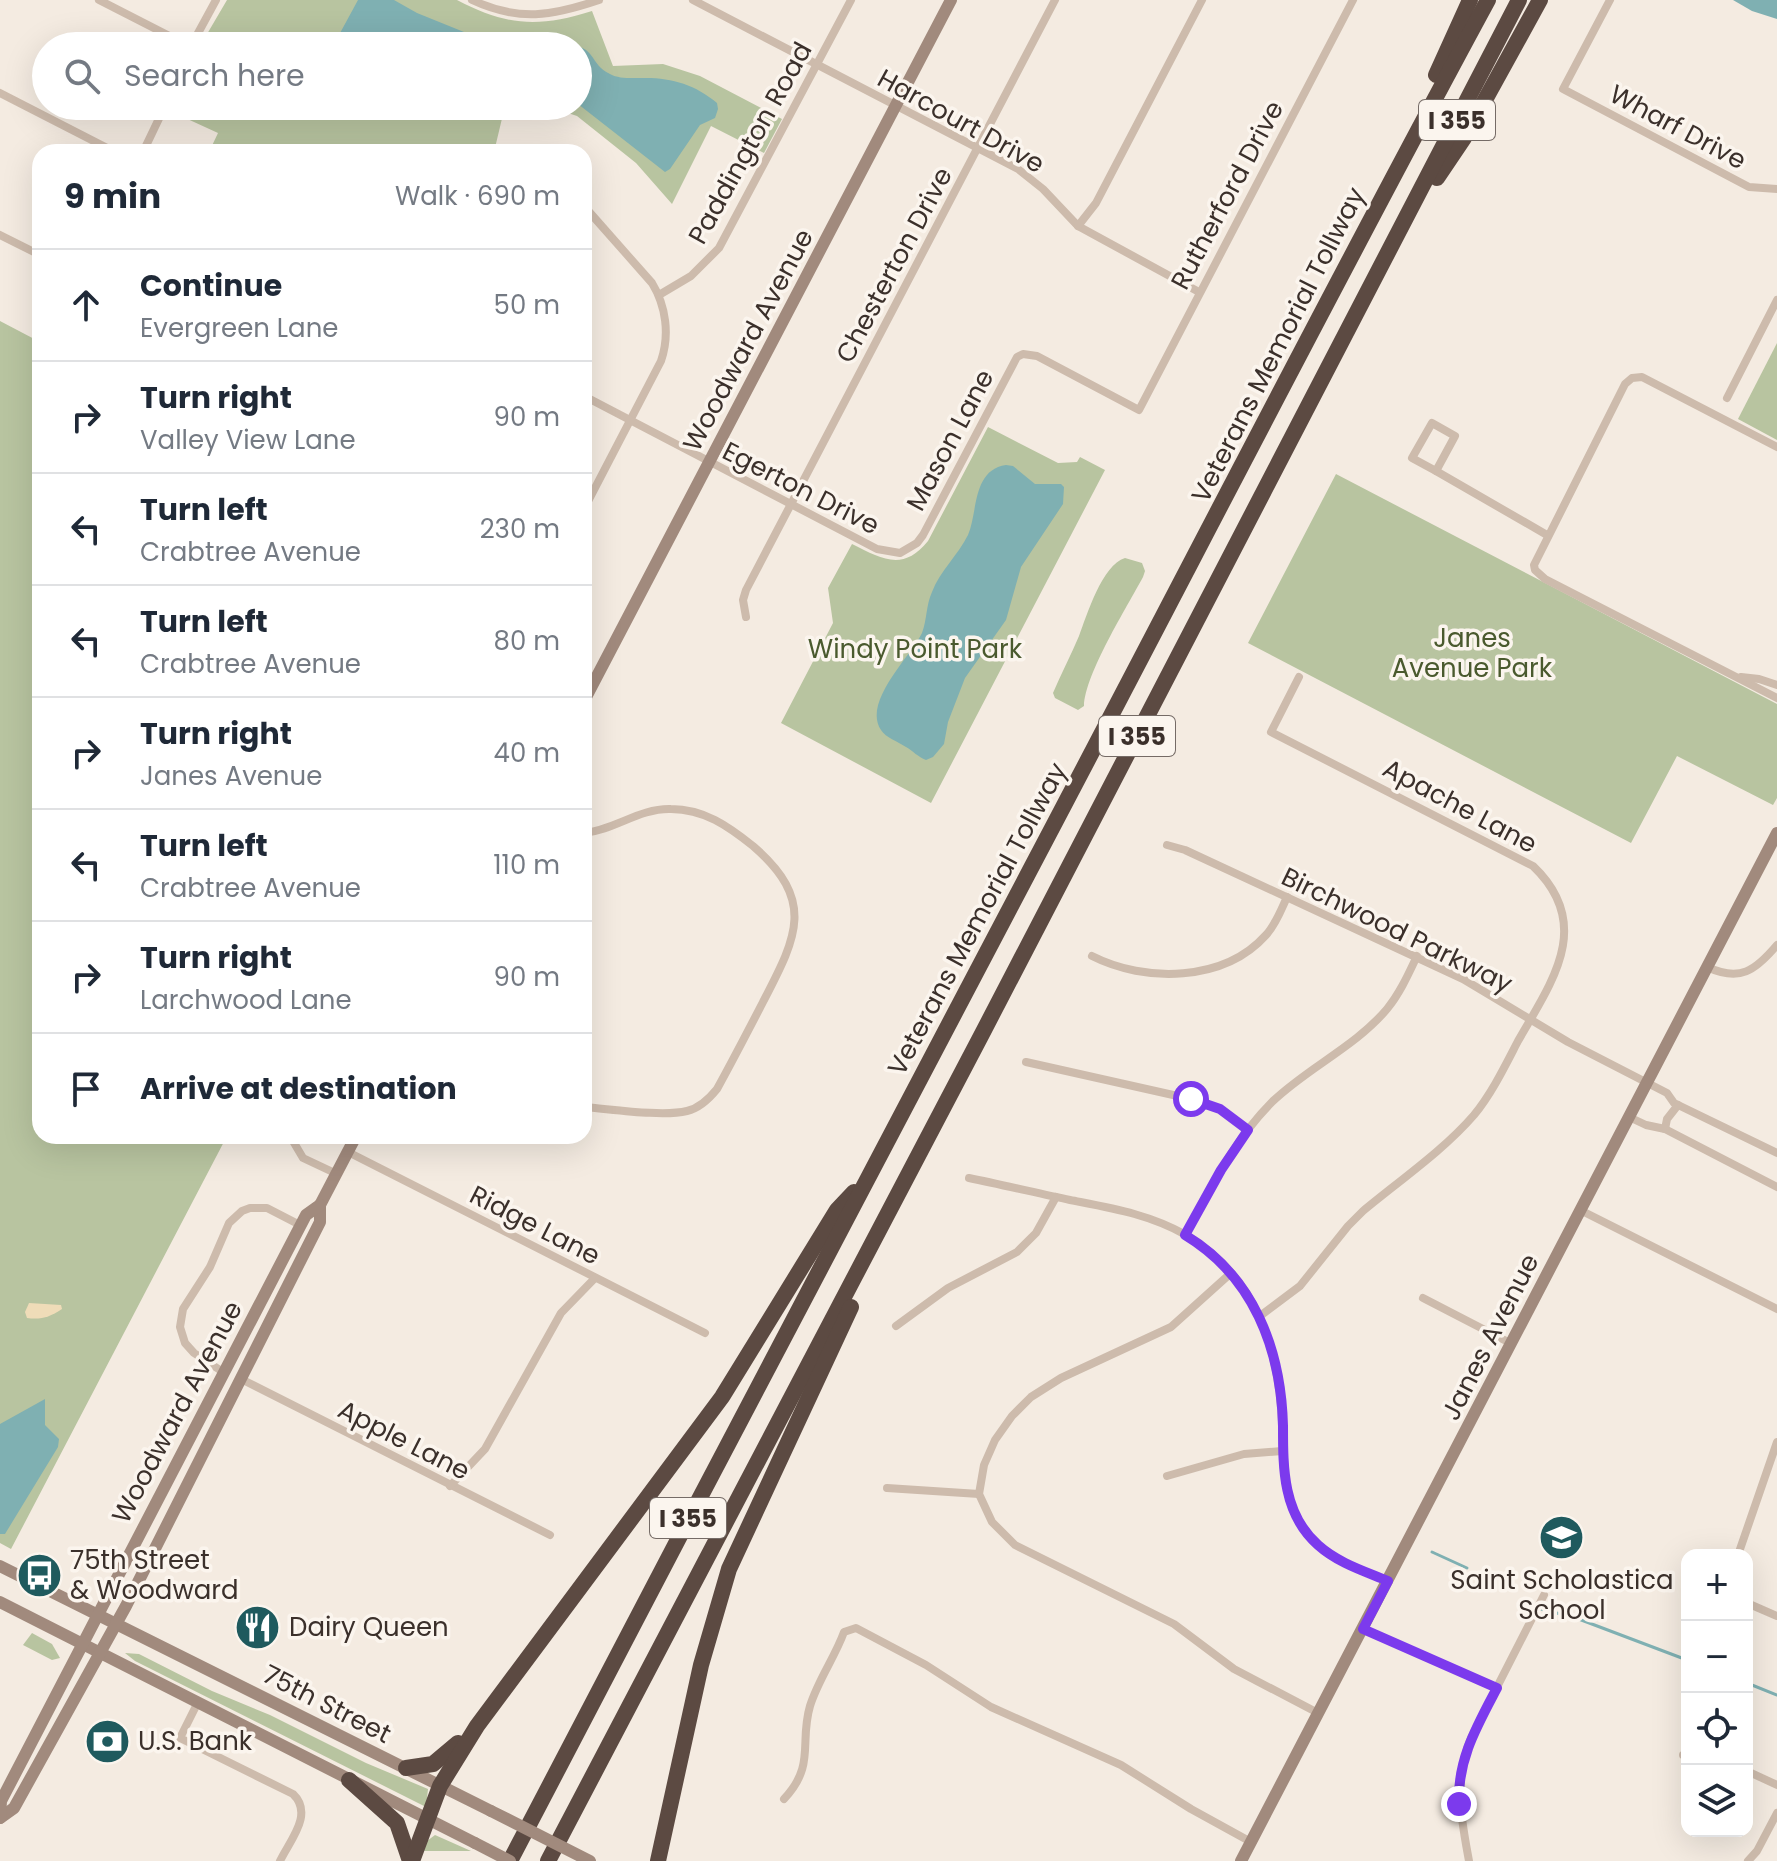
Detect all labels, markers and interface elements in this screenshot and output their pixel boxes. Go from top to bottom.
search box [32,32,592,120]
street label: Paddington Road [680,36,820,250]
icon: search [60,54,104,98]
text: Search here [124,54,305,97]
street label: Harcourt Drive [871,60,1051,182]
street label: Wharf Drive [1603,76,1753,178]
street label: Rutherford Drive [1162,94,1292,296]
road number: I 355 [1419,100,1495,140]
street label: Chesterton Drive [827,161,961,369]
text: 9 min [64,172,161,220]
text: Walk · 690 m [395,178,560,214]
street label: Veterans Memorial Tollway [1183,181,1374,509]
street label: Woodward Avenue [674,223,822,457]
text: Continue [140,264,282,307]
icon: ahead [64,283,108,327]
text: 50 m [494,287,560,323]
text: Evergreen Lane [140,310,338,346]
street label: Mason Lane [898,363,1002,517]
text: Turn right [140,376,292,419]
icon: right [64,395,108,439]
text: 90 m [494,399,560,435]
text: Valley View Lane [140,422,356,458]
street label: Egerton Drive [716,433,886,543]
text: Turn left [140,488,268,531]
icon: left [64,507,108,551]
text: 230 m [480,511,560,547]
text: Crabtree Avenue [140,534,361,570]
text: Turn left [140,600,268,643]
icon: left [64,619,108,663]
park label: Janes Avenue Park [1392,620,1553,686]
text: 80 m [494,623,560,659]
park label: Windy Point Park [808,631,1023,667]
text: Crabtree Avenue [140,646,361,682]
text: Turn right [140,712,292,755]
road number: I 355 [1099,716,1175,756]
icon: right [64,731,108,775]
text: 40 m [494,735,560,771]
street label: Apache Lane [1377,750,1543,862]
street label: Veterans Memorial Tollway [879,756,1075,1082]
text: Janes Avenue [140,758,322,794]
text: Turn left [140,824,268,867]
icon: left [64,843,108,887]
text: 110 m [493,847,560,883]
street label: Birchwood Parkway [1275,858,1519,1002]
text: Crabtree Avenue [140,870,361,906]
text: Turn right [140,936,292,979]
icon: right [64,955,108,999]
text: 90 m [494,959,560,995]
text: Larchwood Lane [140,982,352,1018]
icon: arrive [64,1067,108,1111]
text: Arrive at destination [140,1067,457,1110]
route start [1173,1081,1209,1117]
street label: Ridge Lane [464,1177,606,1273]
street label: Janes Avenue [1433,1248,1547,1426]
street label: Woodward Avenue [103,1295,251,1529]
street label: Apple Lane [332,1391,476,1489]
road number: I 355 [650,1498,726,1538]
school or university icon: Saint Scholastica School [1538,1513,1586,1561]
place label: 75th Street & Woodward [70,1542,239,1608]
map controls [1681,1549,1753,1837]
button: + [1681,1549,1753,1621]
bus stop icon: 75th Street & Woodward [15,1551,63,1599]
place label: Saint Scholastica School [1450,1562,1674,1628]
restaurant icon: Dairy Queen [234,1603,282,1651]
place label: Dairy Queen [289,1609,449,1645]
button: − [1681,1621,1753,1693]
street label: 75th Street [257,1656,397,1752]
button: locate [1681,1693,1753,1765]
bank icon: U.S. Bank [83,1717,131,1765]
place label: U.S. Bank [138,1723,253,1759]
button: layers [1681,1765,1753,1837]
route end [1441,1786,1477,1822]

